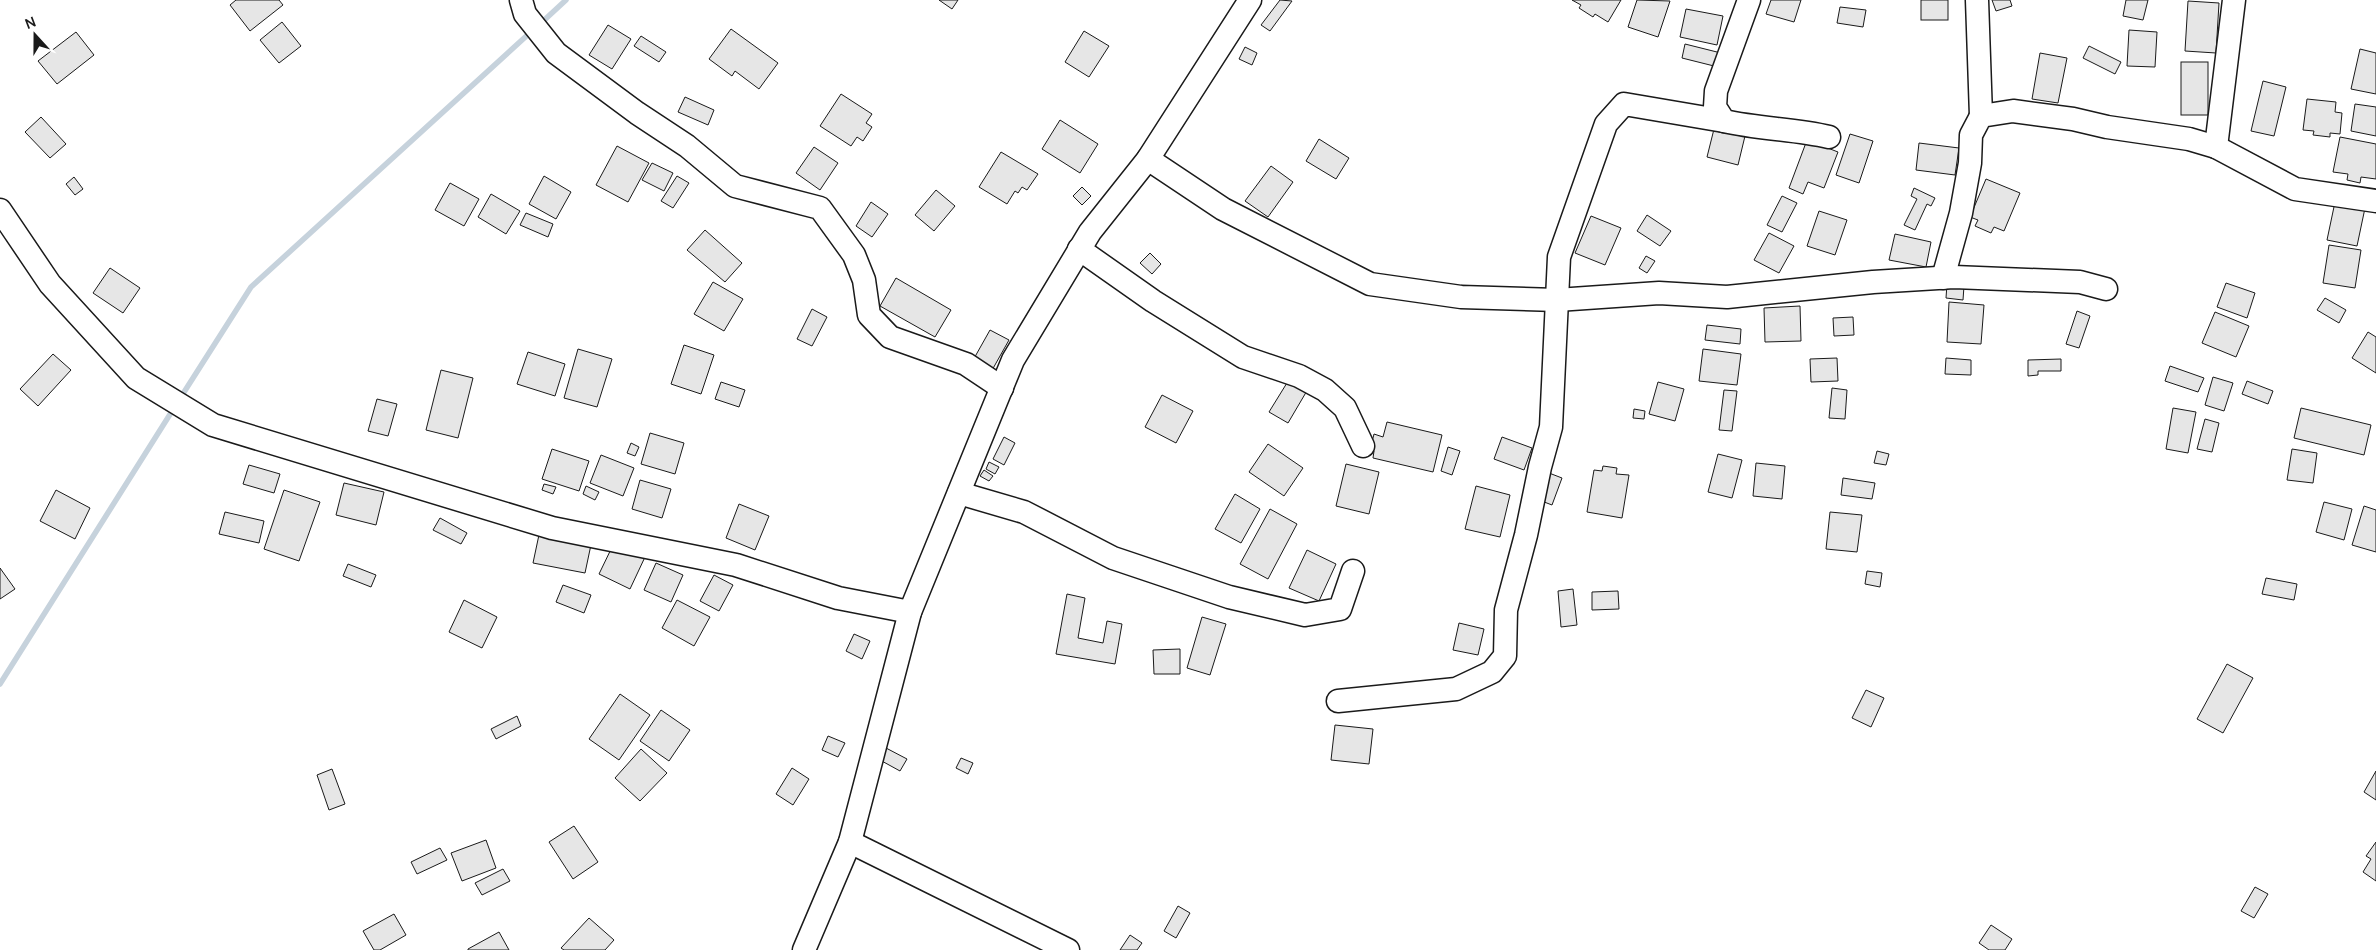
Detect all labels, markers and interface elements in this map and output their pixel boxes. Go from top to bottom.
north arrow [10,10,60,60]
text: N [22,12,38,33]

